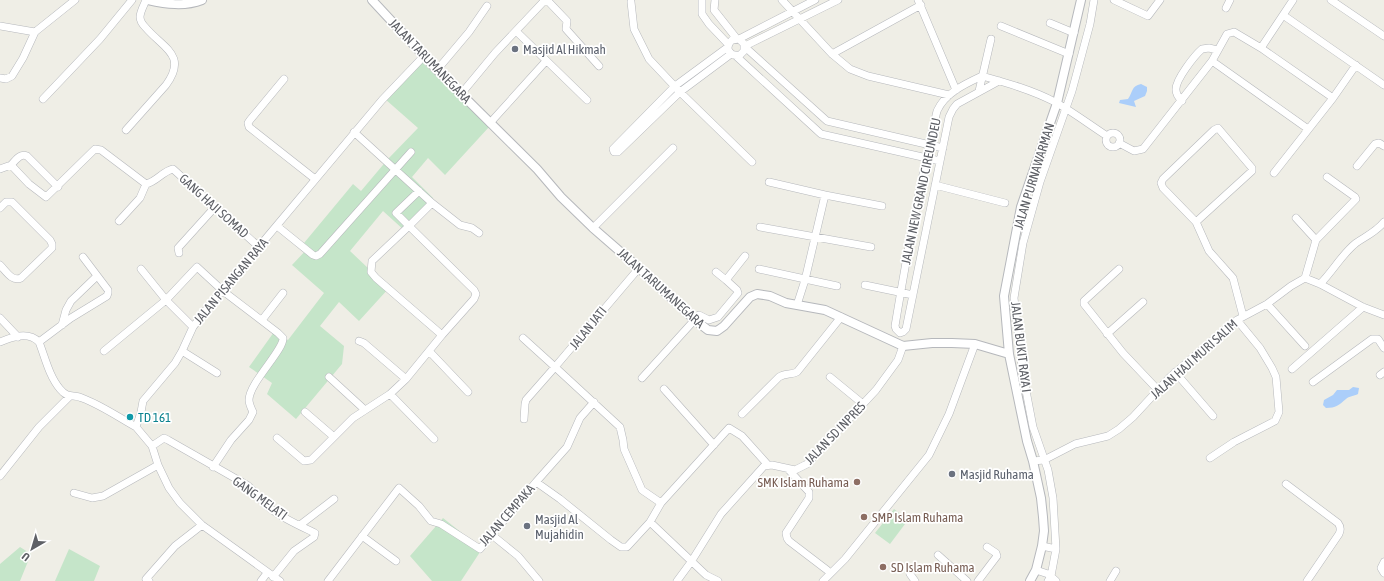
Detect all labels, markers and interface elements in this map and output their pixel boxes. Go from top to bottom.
street label: JALAN TARUMANEGARA [386,16,475,107]
place label: Masjid Al Hikmah [523,42,606,57]
marker: Masjid Al Hikmah [510,44,520,54]
street label: JALAN NEW GRAND CIREUNDEU [898,116,944,266]
street label: JALAN PURNAWARMAN [1011,121,1057,231]
street label: GANG HAJI SOMAD [176,171,252,241]
street label: JALAN PISANGAN RAYA [191,235,272,327]
street label: JALAN TARUMANEGARA [615,245,708,331]
street label: JALAN BUKIT RAYA I [1008,301,1034,393]
street label: JALAN JATI [566,304,610,352]
street label: JALAN HAJI MURI SALIM [1148,316,1240,402]
street label: JALAN SD INPRES [802,398,869,467]
place label: TD 161 [138,410,171,425]
marker: TD 161 [125,412,135,422]
place label: Masjid Ruhama [960,467,1034,482]
marker: Masjid Ruhama [947,469,957,479]
street label: GANG MELATI [230,473,290,523]
place label: SMK Islam Ruhama [758,475,849,490]
marker: SMK Islam Ruhama [852,477,862,487]
street label: JALAN CEMPAKA [476,481,538,549]
place label: SMP Islam Ruhama [872,510,963,525]
place label: Masjid Al Mujahidin [535,512,584,542]
marker: SMP Islam Ruhama [859,512,869,522]
marker: Masjid Al Mujahidin [522,521,532,531]
north arrow [12,529,52,569]
text: U [20,550,32,564]
place label: SD Islam Ruhama [891,560,975,575]
marker: SD Islam Ruhama [878,562,888,572]

